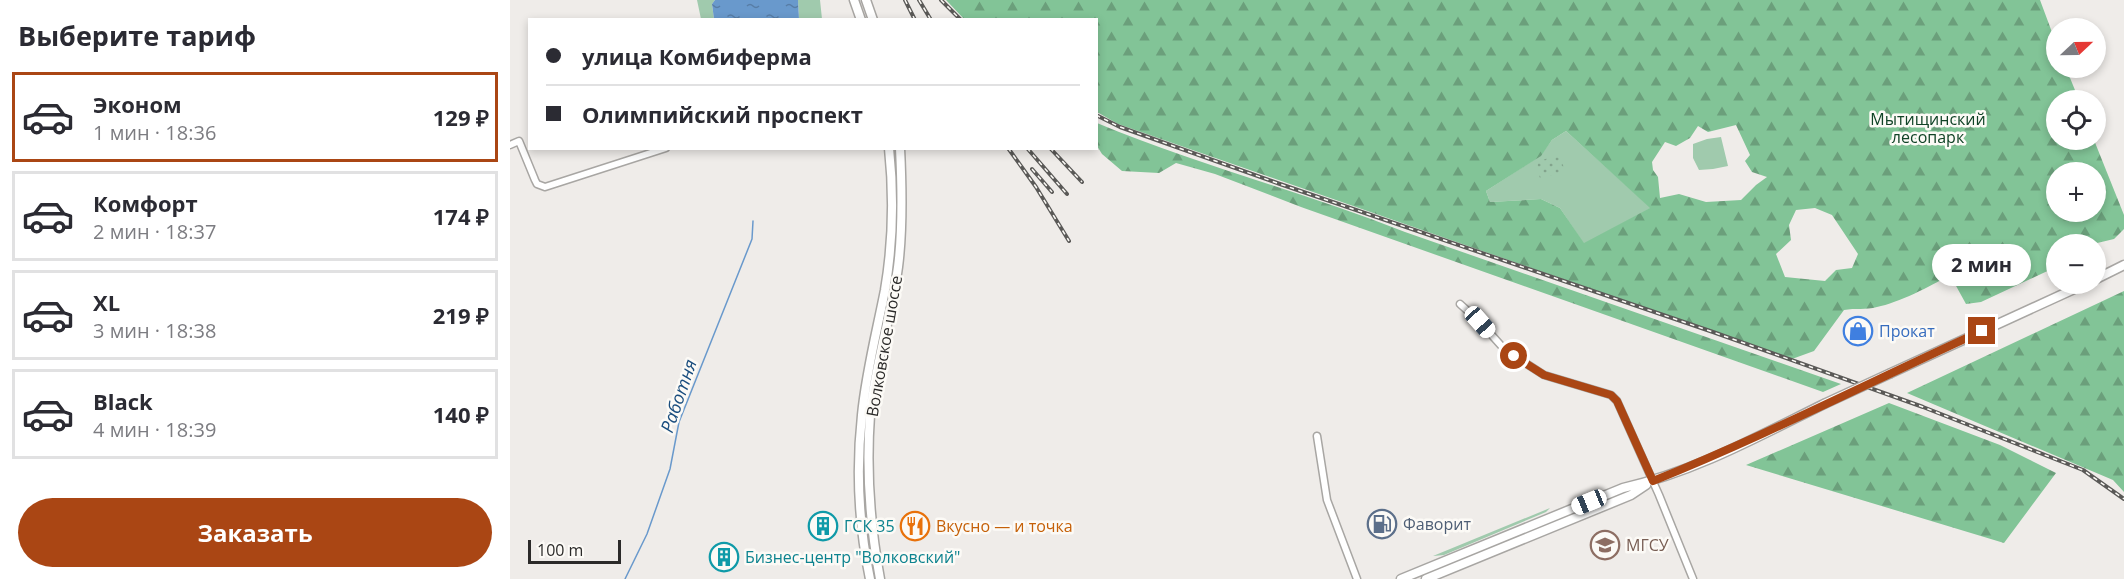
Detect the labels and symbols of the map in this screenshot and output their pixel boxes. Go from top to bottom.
north arrow [2046,18,2106,78]
park label: Мытищинский лесопарк [1870,108,1986,148]
callout: 2 мин [1932,244,2032,286]
street label: Волковское шоссе [861,274,907,418]
car [1461,303,1499,341]
shop icon: Прокат [1842,315,1874,347]
route end [1968,317,1995,344]
place label: Прокат [1879,320,1935,342]
route start [1500,342,1527,369]
water label: Работня [654,356,702,436]
car [1569,487,1609,517]
fuel station icon: Фаворит [1366,508,1398,540]
building icon: ГСК 35 [807,510,839,542]
restaurant icon: Вкусно — и точка [899,510,931,542]
place label: Фаворит [1403,513,1471,535]
place label: ГСК 35 [844,515,895,537]
place label: Вкусно — и точка [936,515,1073,537]
school or university icon: МГСУ [1589,529,1621,561]
place label: МГСУ [1626,534,1669,556]
scale bar [528,537,621,564]
building icon: Бизнес-центр "Волковский" [708,541,740,573]
place label: Бизнес-центр "Волковский" [745,546,960,568]

